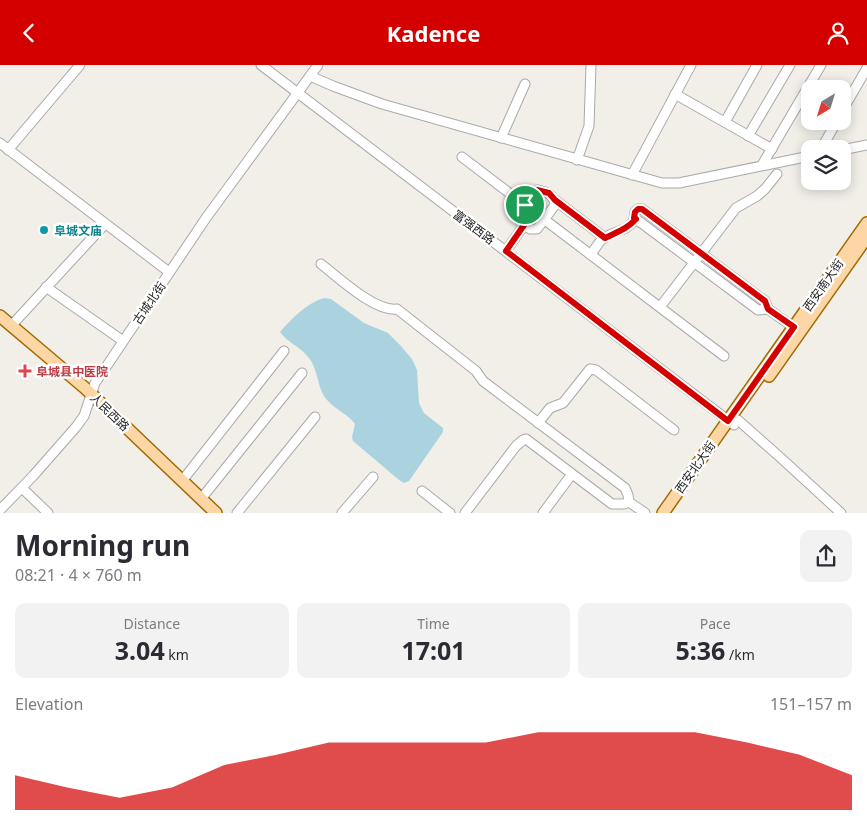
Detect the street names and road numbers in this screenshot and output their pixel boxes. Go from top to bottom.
street label: 富强西路 [450,206,498,248]
street label: 西安南大街 [799,256,847,314]
street label: 古城北街 [129,278,169,328]
street label: 人民西路 [87,389,133,435]
street label: 西安北大街 [671,438,719,496]

